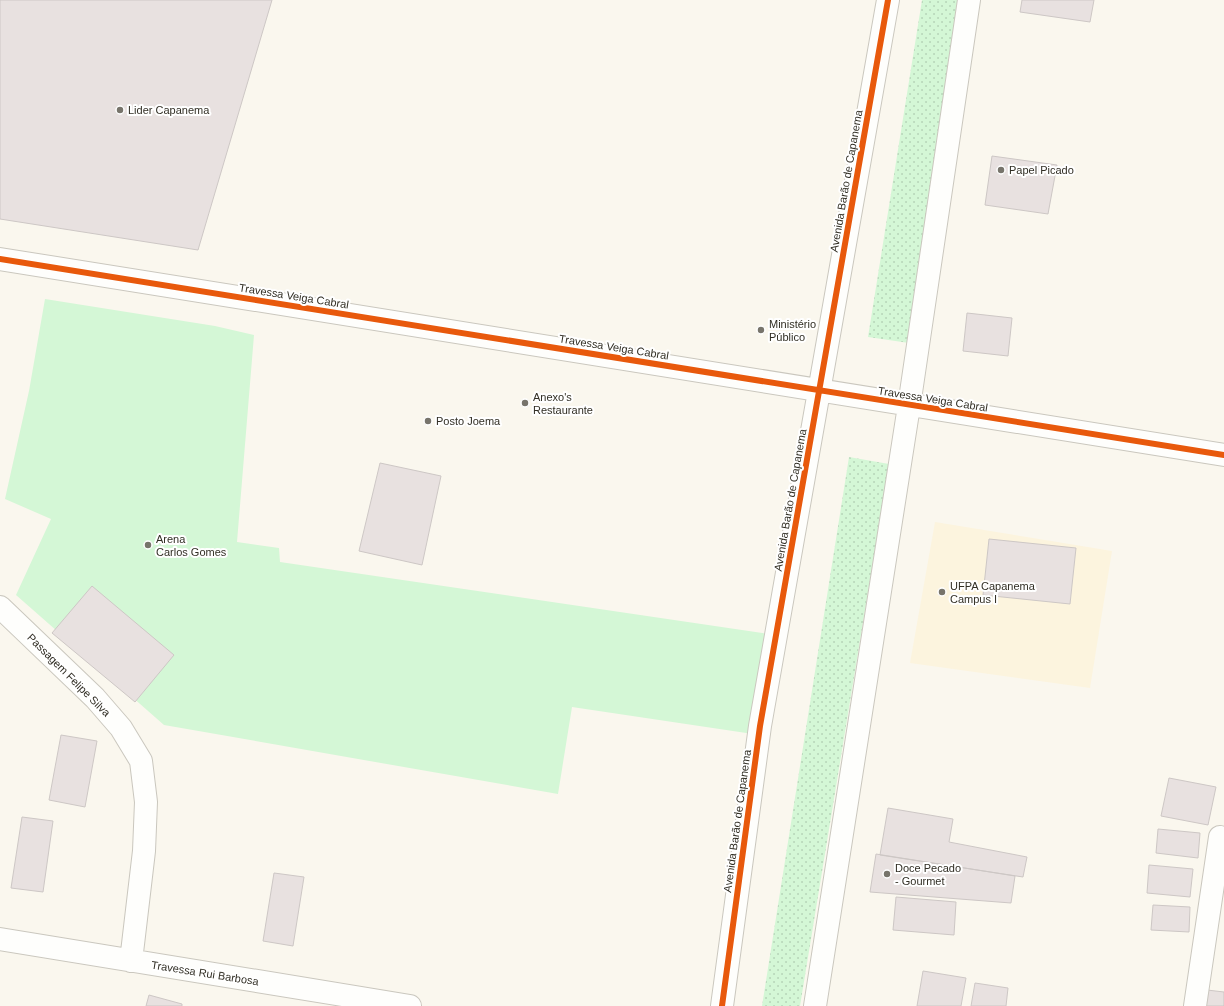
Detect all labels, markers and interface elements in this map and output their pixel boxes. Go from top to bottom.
place label: Lider Capanema [128,104,210,116]
marker: Lider Capanema [115,105,125,115]
street label: Avenida Barão de Capanema [828,108,865,253]
place label: Papel Picado [1009,164,1074,176]
marker: Papel Picado [996,165,1006,175]
street label: Travessa Veiga Cabral [238,281,350,311]
place label: Ministério Público [769,318,816,343]
marker: Ministério Público [756,325,766,335]
street label: Travessa Veiga Cabral [558,332,670,362]
street label: Travessa Veiga Cabral [877,384,989,414]
place label: Anexo's Restaurante [533,391,593,416]
marker: Anexo's Restaurante [520,398,530,408]
place label: Posto Joema [436,415,501,427]
marker: Posto Joema [423,416,433,426]
street label: Avenida Barão de Capanema [772,427,809,572]
place label: Arena Carlos Gomes [156,533,227,558]
marker: Arena Carlos Gomes [143,540,153,550]
place label: UFPA Capanema Campus I [950,580,1036,605]
marker: UFPA Capanema Campus I [937,587,947,597]
street label: Passagem Felipe Silva [25,631,113,719]
street label: Avenida Barão de Capanema [721,748,753,893]
place label: Doce Pecado - Gourmet [895,862,961,887]
marker: Doce Pecado - Gourmet [882,869,892,879]
street label: Travessa Rui Barbosa [151,959,260,988]

